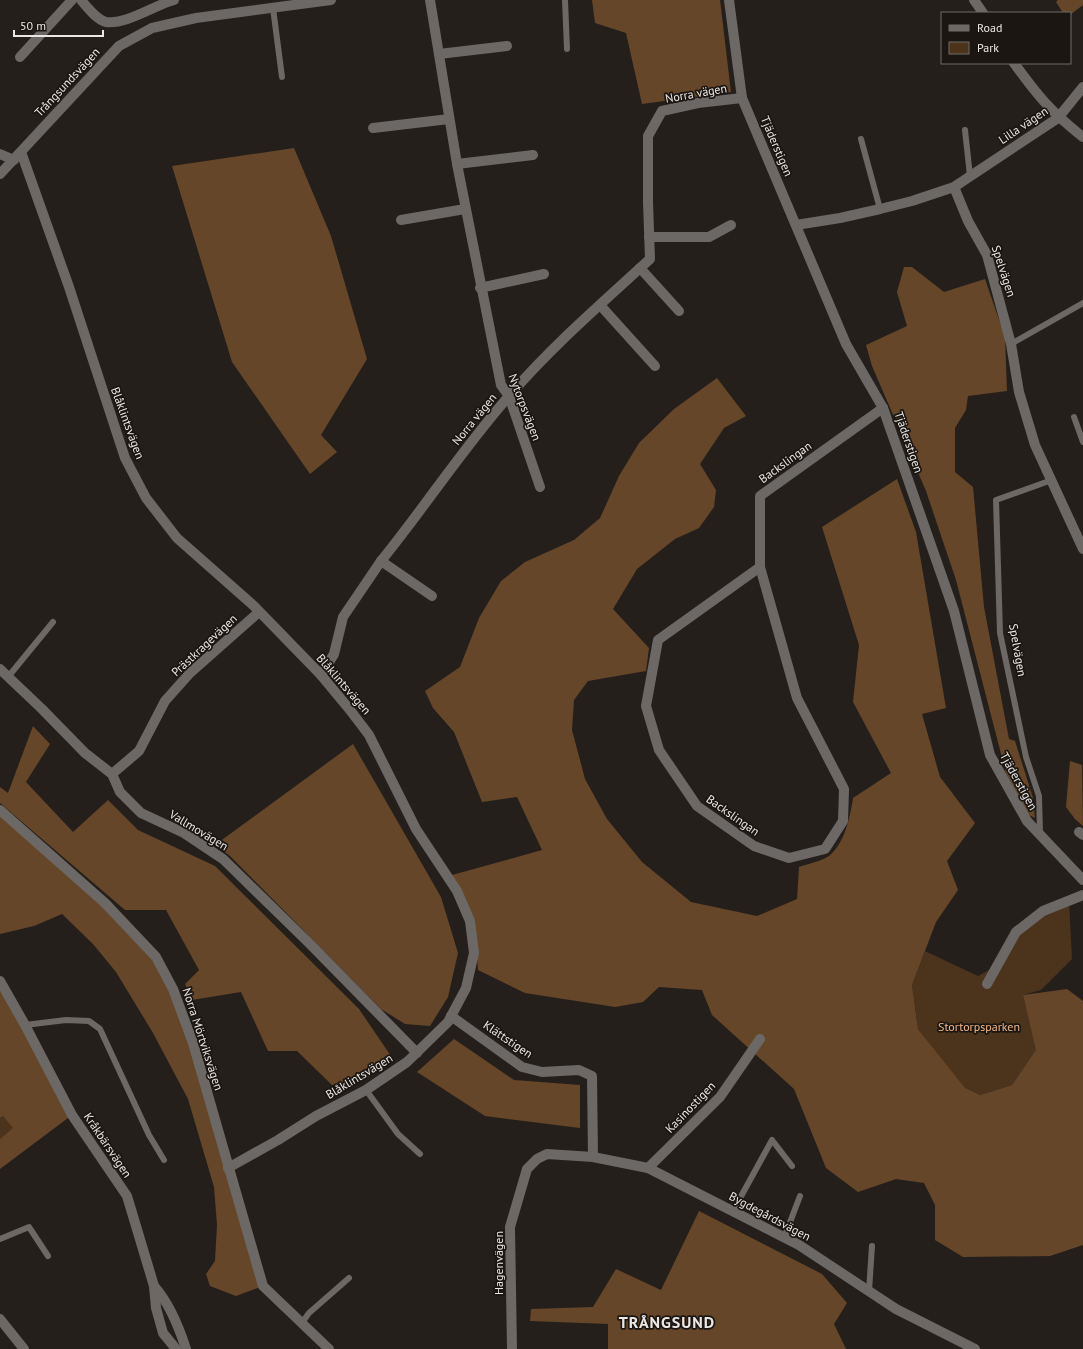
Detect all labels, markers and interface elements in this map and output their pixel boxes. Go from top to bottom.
scale bar [14,12,103,38]
legend [941,12,1071,64]
text: 50 m [20,18,46,33]
text: Road [977,20,1002,35]
text: Park [977,40,999,55]
street label: Trångsundsvägen [31,44,103,120]
street label: Norra vägen [664,80,728,106]
street label: Lilla vägen [995,103,1051,147]
street label: Tjäderstigen [758,114,796,178]
street label: Spelvägen [989,243,1019,299]
street label: Nytorpsvägen [505,371,545,443]
street label: Blåklintsvägen [108,385,148,461]
street label: Norra vägen [449,390,499,448]
street label: Tjäderstigen [892,409,926,475]
street label: Backslingan [756,438,814,486]
street label: Prästkragevägen [168,611,240,679]
street label: Spelvägen [1006,622,1030,678]
street label: Blåklintsvägen [314,651,374,717]
street label: Tjäderstigen [997,749,1041,813]
street label: Backslingan [704,791,762,839]
street label: Vallmovägen [166,806,231,853]
street label: Norra Mörtviksvägen [179,986,227,1092]
street label: Klättstigen [480,1017,536,1061]
park label: Stortorpsparken [938,1019,1020,1034]
street label: Blåklintsvägen [323,1050,395,1102]
street label: Kasinostigen [662,1078,718,1136]
street label: Kråkbärsvägen [81,1110,135,1180]
street label: Bygdegårdsvägen [727,1188,813,1244]
street label: Hagenvägen [491,1231,506,1295]
district label: TRÅNGSUND [619,1312,715,1332]

